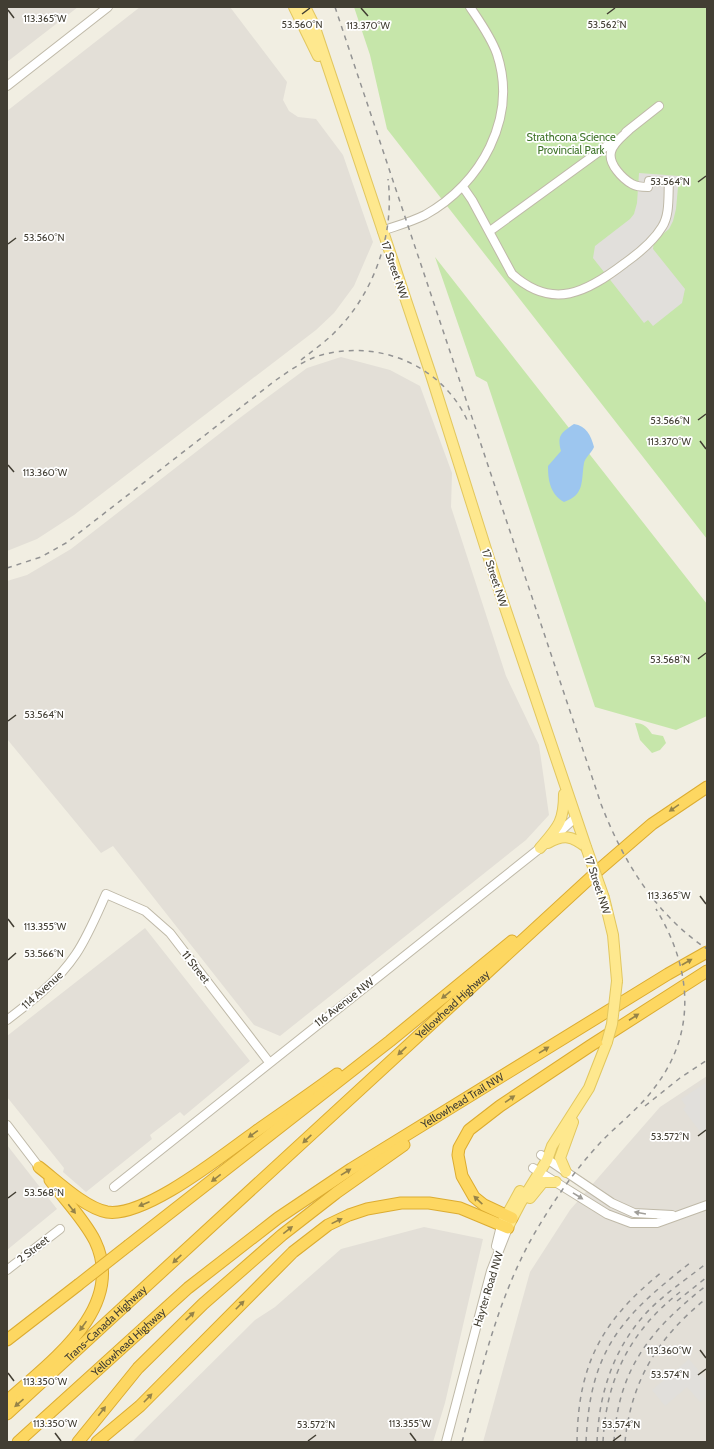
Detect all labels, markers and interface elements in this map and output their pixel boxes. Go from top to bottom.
text: 113.365°W [24,12,67,25]
text: 53.560°N [282,18,322,31]
text: 53.562°N [587,18,627,31]
text: 113.370°W [346,19,390,32]
park label: Strathcona Science Provincial Park [526,130,616,157]
text: 53.564°N [650,175,690,188]
text: 53.560°N [24,231,64,244]
street label: 17 Street NW [379,239,412,301]
text: 53.566°N [650,414,690,427]
text: 113.370°W [647,435,691,448]
text: 113.360°W [23,466,68,479]
street label: 17 Street NW [479,547,511,609]
text: 53.568°N [650,653,690,666]
text: 53.564°N [24,708,64,721]
one-way arrow [669,804,679,812]
street label: 17 Street NW [582,854,614,916]
text: 113.365°W [648,889,691,902]
text: 113.355°W [24,920,67,933]
text: 53.566°N [24,947,64,960]
street label: 11 Street [179,948,213,986]
one-way arrow [682,959,693,966]
street label: Yellowhead Highway [412,967,493,1043]
street label: 114 Avenue [18,968,66,1012]
street label: 116 Avenue NW [312,974,377,1029]
one-way arrow [441,990,452,999]
one-way arrow [629,1013,639,1021]
one-way arrow [397,1046,407,1056]
one-way arrow [538,1046,550,1053]
street label: Yellowhead Trail NW [417,1069,507,1132]
one-way arrow [505,1095,516,1102]
one-way arrow [248,1129,259,1138]
text: 53.572°N [651,1130,689,1143]
one-way arrow [302,1134,311,1143]
one-way arrow [341,1168,351,1176]
one-way arrow [211,1174,222,1182]
text: 53.568°N [24,1186,64,1199]
one-way arrow [573,1192,584,1199]
one-way arrow [473,1195,483,1204]
one-way arrow [138,1201,150,1207]
one-way arrow [67,1203,76,1214]
one-way arrow [634,1210,646,1216]
one-way arrow [332,1217,343,1224]
one-way arrow [283,1226,294,1235]
street label: 2 Street [14,1232,52,1266]
street label: Hayter Road NW [470,1249,506,1328]
one-way arrow [172,1254,182,1263]
street label: Trans-Canada Highway [62,1282,150,1364]
one-way arrow [235,1300,245,1310]
street label: Yellowhead Highway [88,1304,169,1380]
one-way arrow [185,1311,195,1321]
one-way arrow [79,1321,87,1332]
text: 113.360°W [647,1344,692,1357]
text: 53.574°N [651,1368,689,1381]
text: 113.350°W [23,1375,68,1388]
one-way arrow [143,1393,153,1403]
one-way arrow [14,1399,25,1408]
one-way arrow [98,1406,107,1417]
text: 113.350°W [33,1417,78,1430]
text: 113.355°W [389,1417,432,1430]
text: 53.572°N [297,1418,335,1431]
text: 53.574°N [602,1418,640,1431]

